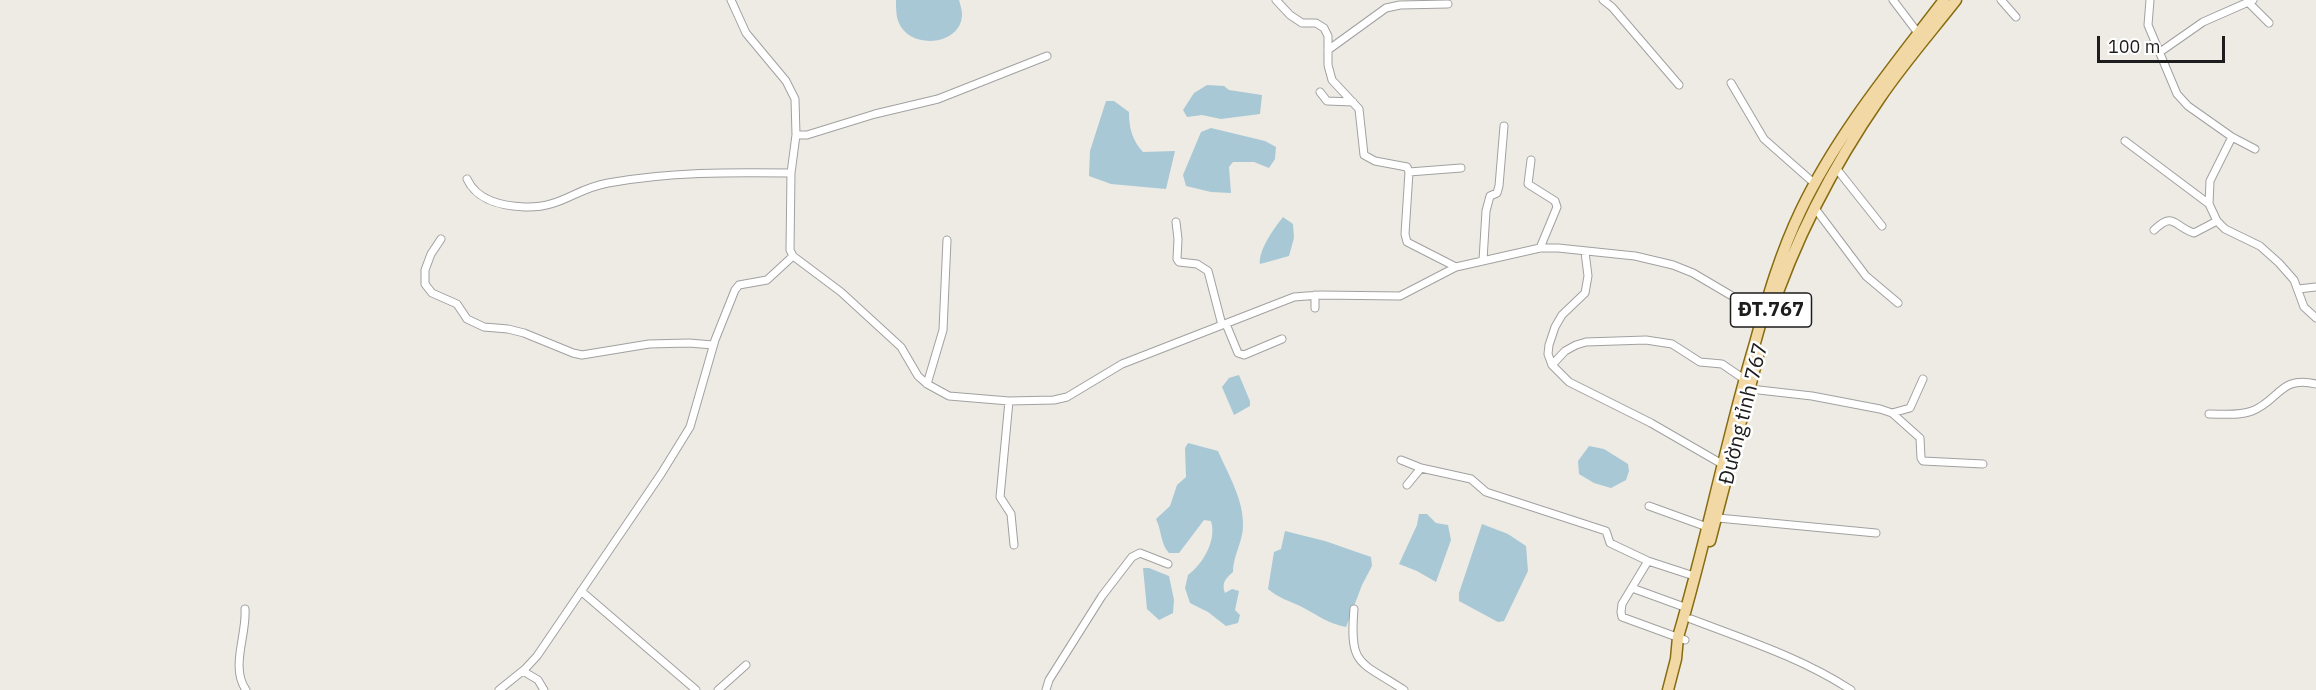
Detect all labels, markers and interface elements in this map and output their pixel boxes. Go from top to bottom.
scale bar [2100,24,2228,62]
text: 100 m [2108,35,2160,58]
road number: ĐT.767 [1730,293,1812,327]
street label: Đường tỉnh 767 [1714,341,1774,487]

